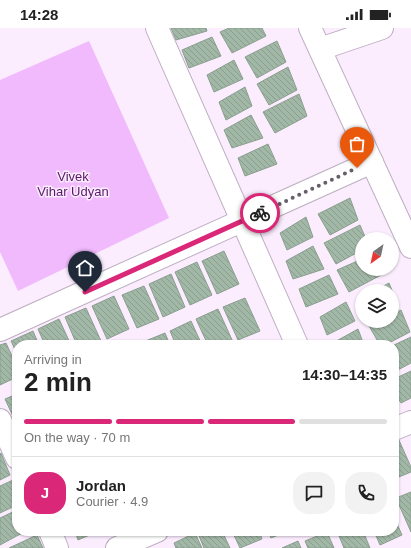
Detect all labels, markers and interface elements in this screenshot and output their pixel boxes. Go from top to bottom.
text: 14:28 [20,6,58,23]
pin [340,127,374,168]
icon: bag [346,133,368,155]
park label: Vivek Vihar Udyan [37,169,109,199]
courier [240,193,280,233]
icon: bike [249,202,271,224]
north arrow [355,232,399,276]
map controls [355,232,399,328]
pin [68,251,102,292]
icon: home [74,257,96,279]
button: layers [355,284,399,328]
text: Arriving in [24,352,82,367]
text: 14:30–14:35 [302,366,387,383]
text: 2 min [24,367,92,397]
text: On the way · 70 m [24,430,130,445]
button: chat [293,472,335,514]
button: phone [345,472,387,514]
text: Jordan [76,477,126,494]
text: J [41,484,49,501]
text: Courier · 4.9 [76,494,148,509]

